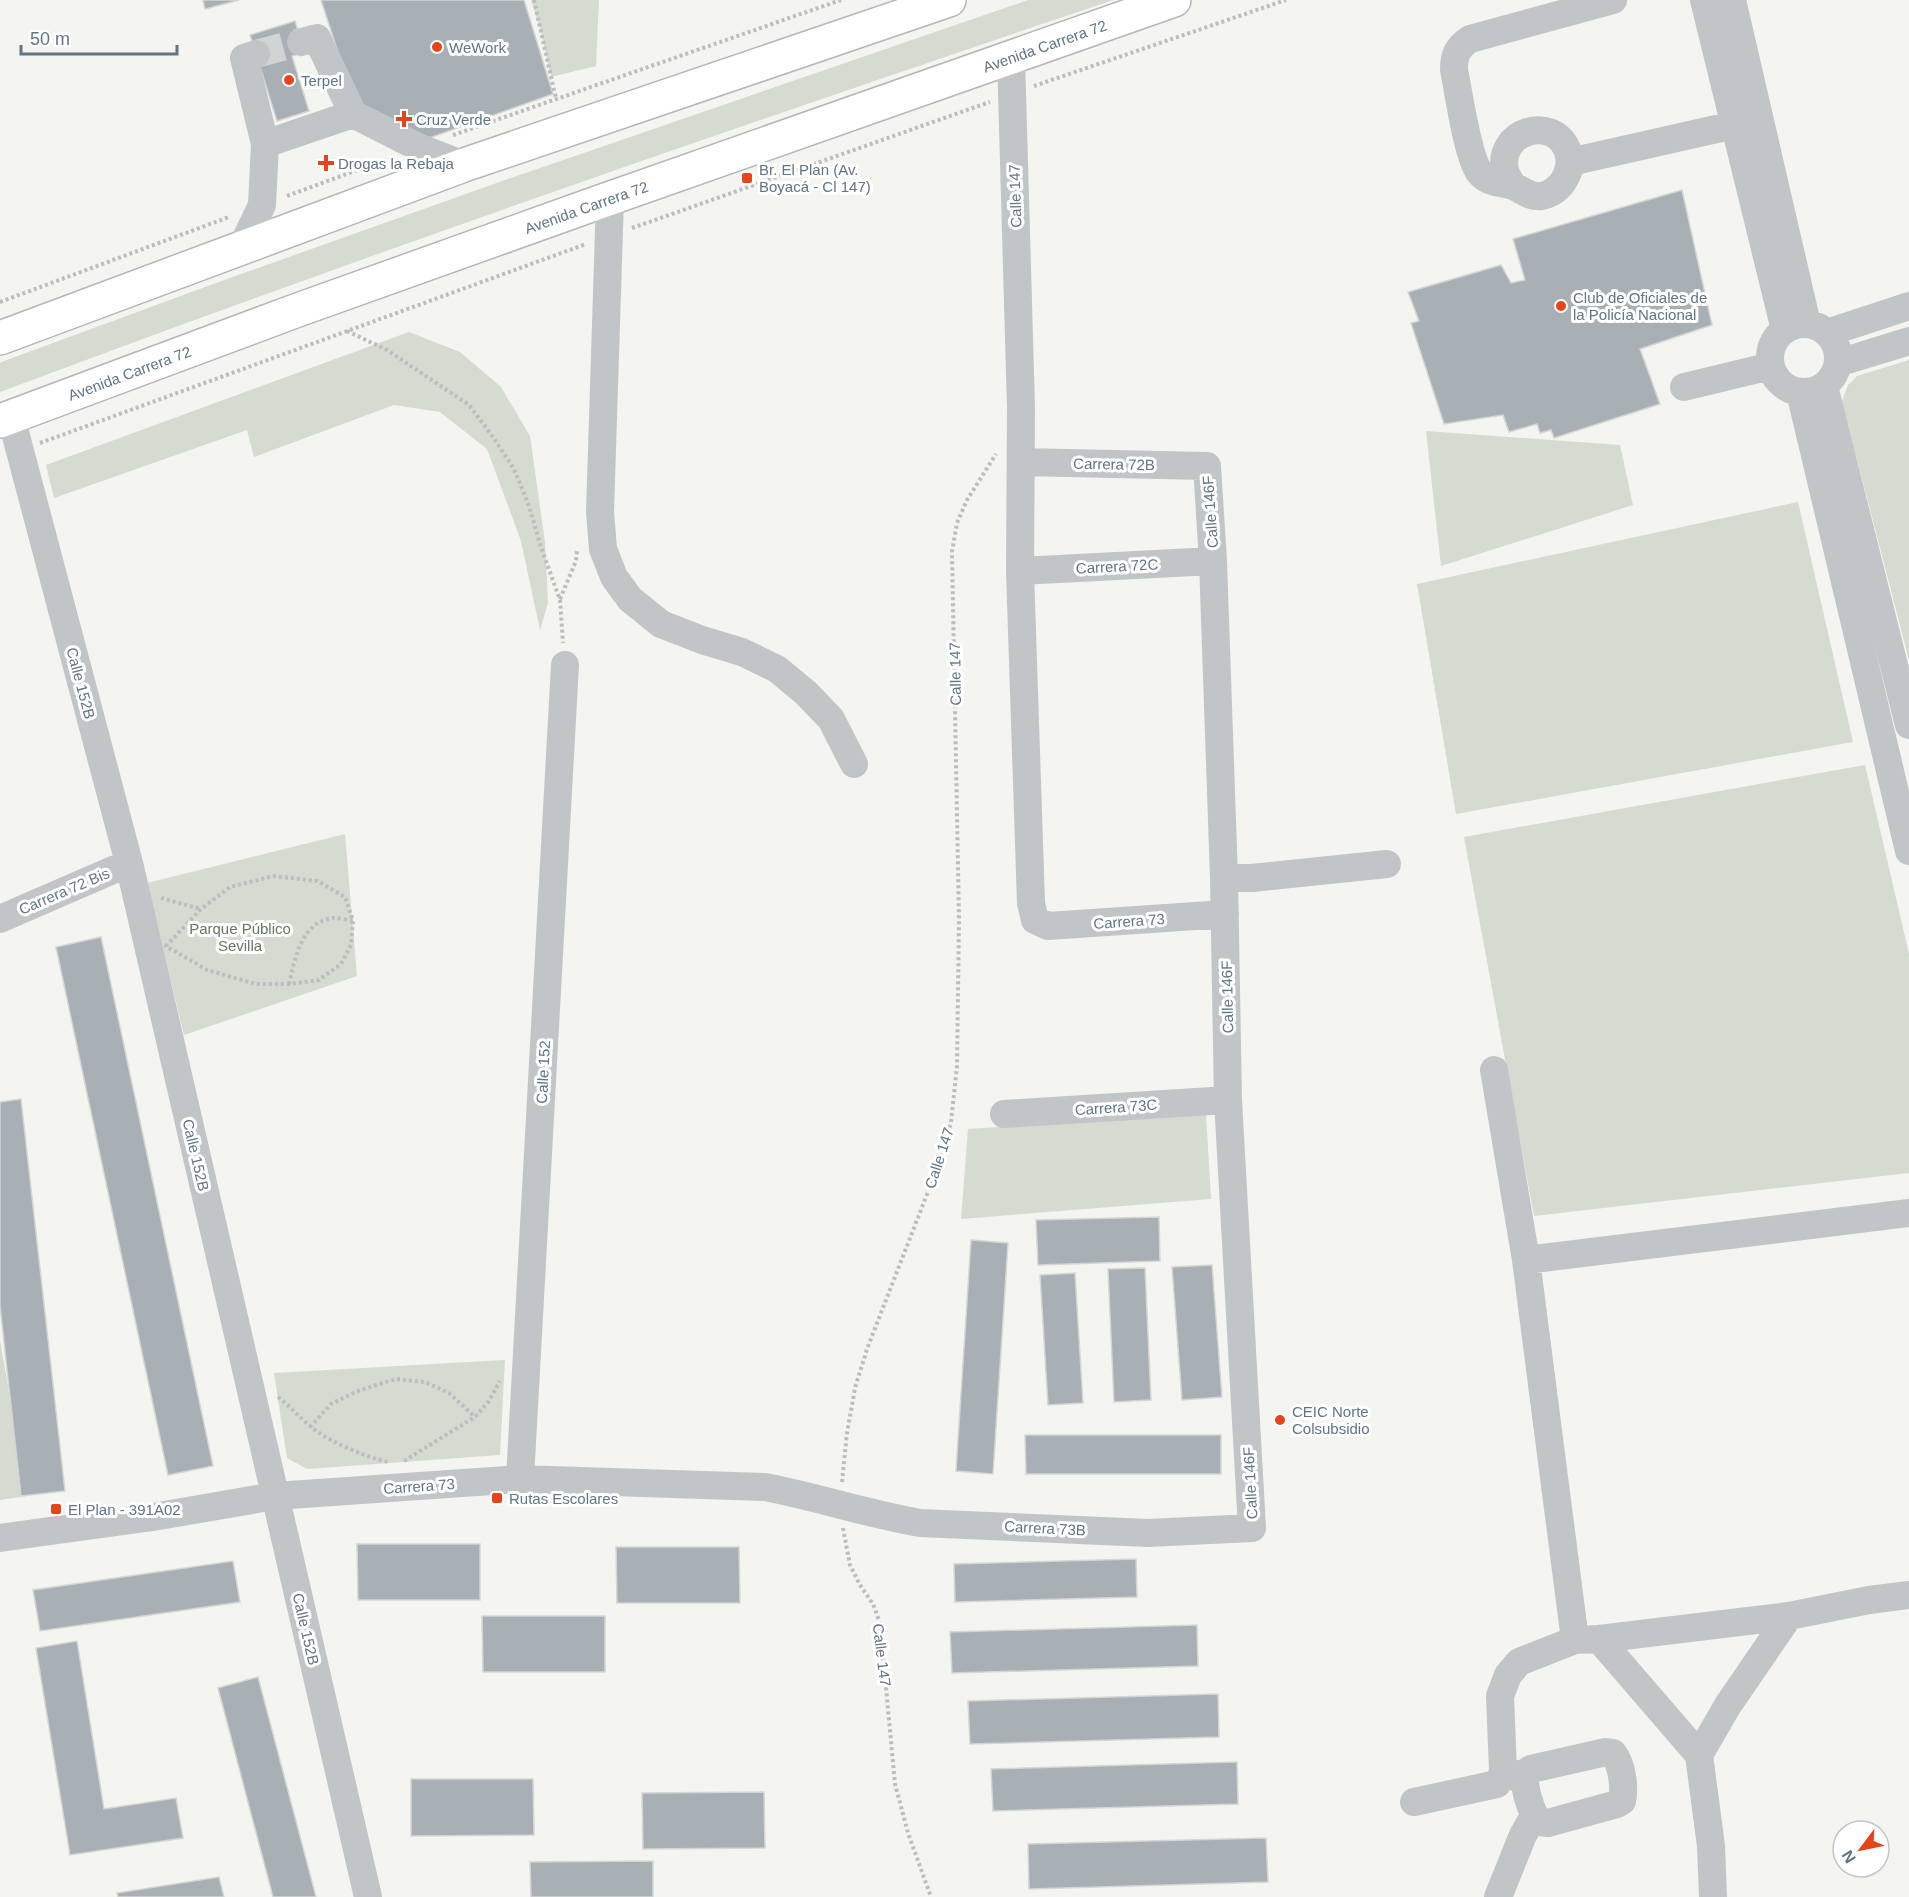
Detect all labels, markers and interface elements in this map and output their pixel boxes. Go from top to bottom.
street label: Avenida Carrera 72 [980,16,1109,75]
scale bar [21,18,177,56]
text: 50 m [30,29,70,49]
place label: WeWork [449,39,506,56]
marker: WeWork [430,40,444,54]
place label: Terpel [301,72,342,89]
marker: Terpel [282,73,296,87]
place label: Cruz Verde [416,111,491,128]
marker: Cruz Verde [397,112,411,126]
place label: Drogas la Rebaja [338,155,455,172]
marker: Drogas la Rebaja [319,156,333,170]
place label: Br. El Plan (Av. Boyacá - Cl 147) [759,161,871,195]
street label: Calle 147 [1005,164,1025,228]
marker: Br. El Plan (Av. Boyacá - Cl 147) [740,171,754,185]
street label: Avenida Carrera 72 [522,177,650,237]
place label: Club de Oficiales de la Policía Nacional [1573,289,1707,323]
marker: Club de Oficiales de la Policía Nacional [1554,299,1568,313]
street label: Avenida Carrera 72 [65,342,193,403]
street label: Carrera 72B [1073,455,1155,473]
street label: Calle 146F [1199,475,1221,549]
street label: Carrera 72C [1075,555,1159,577]
street label: Calle 147 [946,642,964,706]
street label: Calle 152B [63,645,99,721]
street label: Carrera 72 Bis [16,864,112,918]
street label: Carrera 73 [1093,910,1165,932]
park label: Parque Público Sevilla [189,920,291,954]
street label: Calle 146F [1218,961,1236,1033]
street label: Calle 152 [533,1040,553,1104]
street label: Carrera 73C [1074,1096,1158,1118]
street label: Calle 152B [179,1117,213,1193]
street label: Calle 147 [921,1125,957,1191]
place label: CEIC Norte Colsubsidio [1292,1403,1370,1437]
marker: CEIC Norte Colsubsidio [1273,1413,1287,1427]
street label: Calle 146F [1240,1446,1260,1520]
street label: Carrera 73 [383,1475,455,1497]
place label: Rutas Escolares [509,1490,618,1507]
marker: Rutas Escolares [490,1491,504,1505]
place label: El Plan - 391A02 [68,1501,181,1518]
marker: El Plan - 391A02 [49,1502,63,1516]
street label: Carrera 73B [1004,1517,1086,1539]
street label: Calle 152B [289,1591,323,1667]
street label: Calle 147 [870,1623,894,1687]
north arrow [1831,1819,1891,1879]
text: N [1838,1847,1859,1866]

